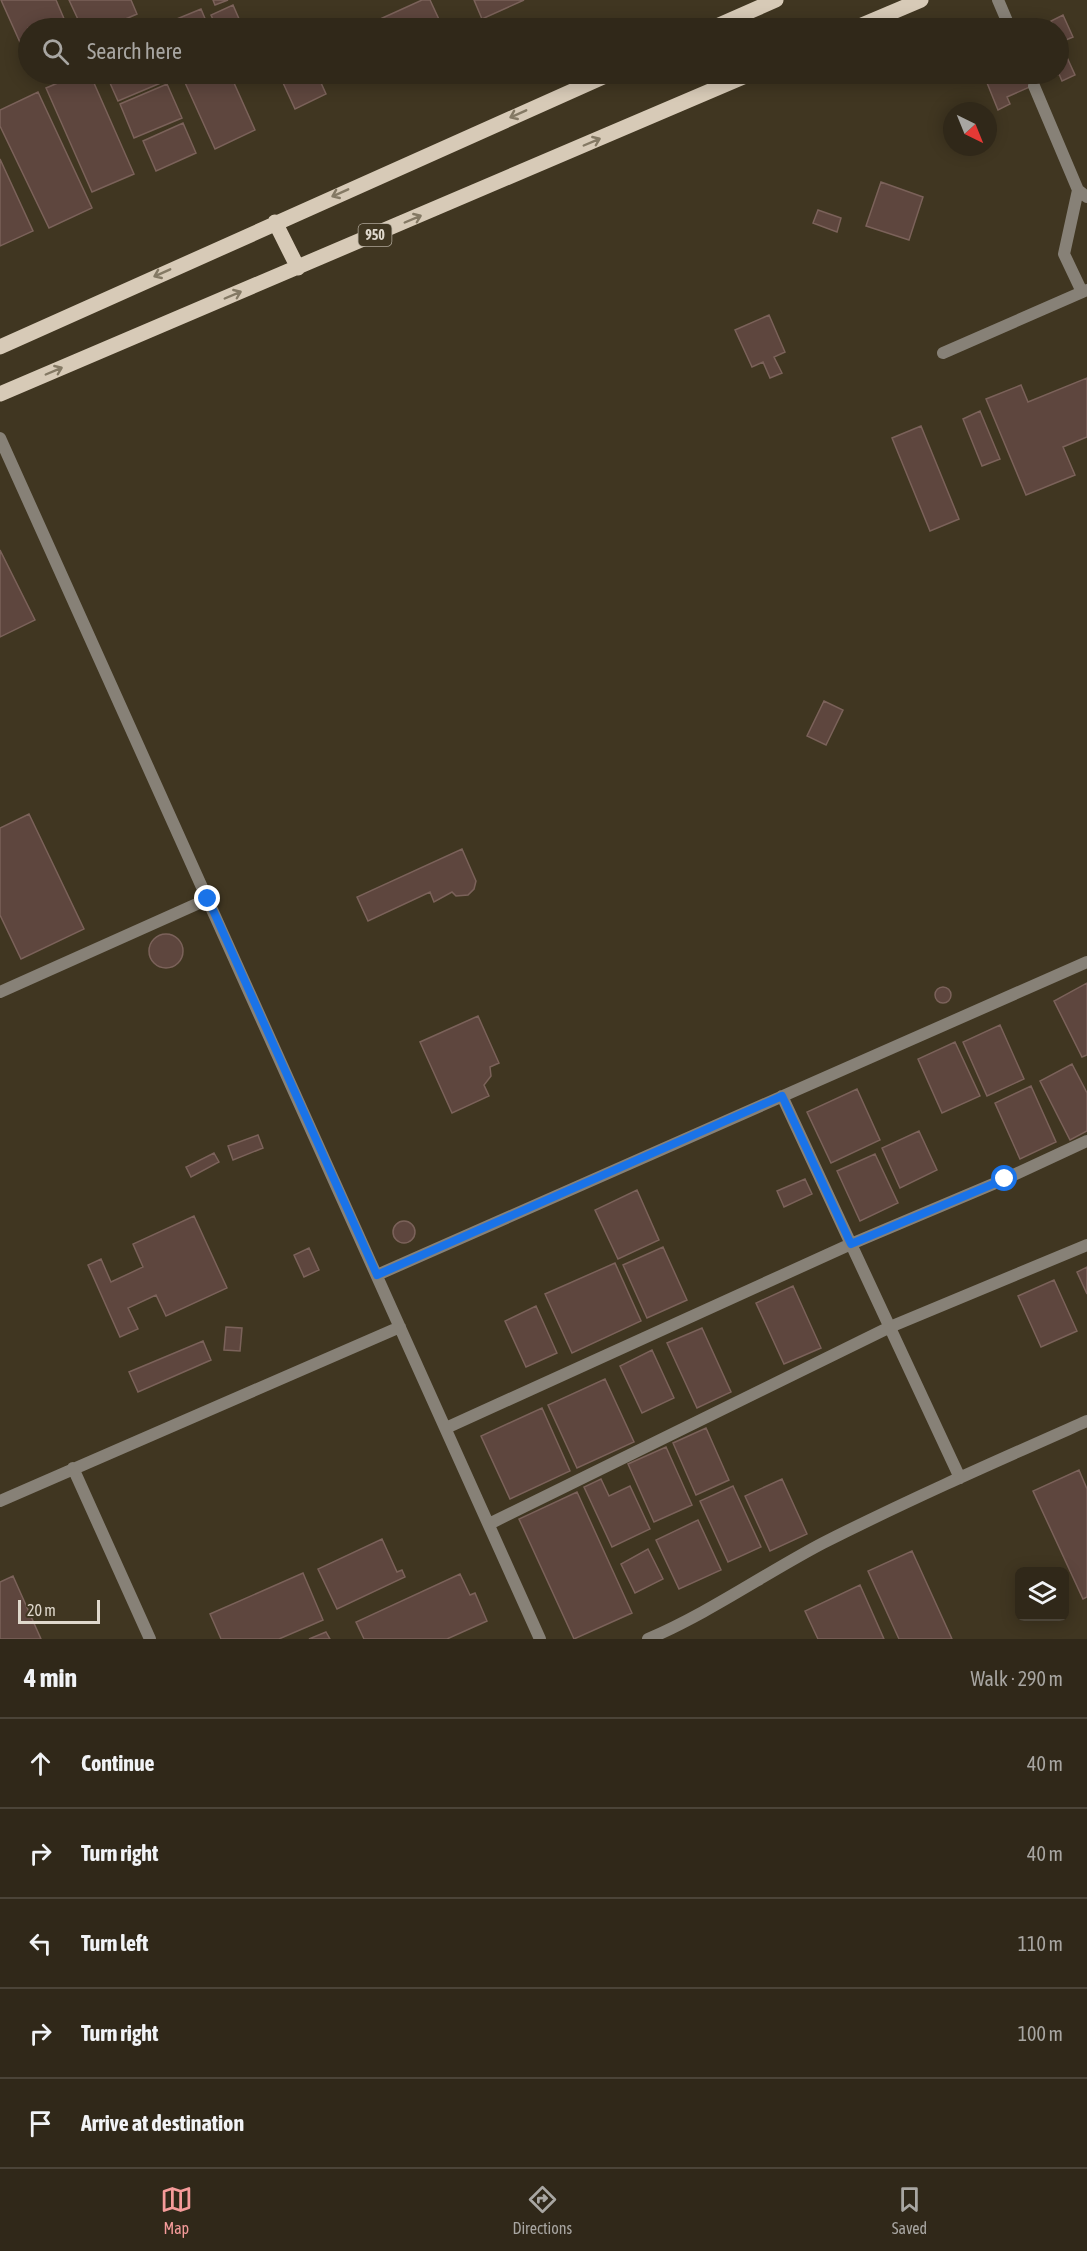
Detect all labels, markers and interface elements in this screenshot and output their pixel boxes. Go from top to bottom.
search box [18,18,1069,84]
icon: search [39,35,72,68]
text: Search here [87,38,182,64]
north arrow [943,102,997,156]
one-way arrow [510,109,528,120]
one-way arrow [582,135,600,147]
one-way arrow [331,188,349,199]
one-way arrow [403,213,421,224]
road number: 950 [358,224,392,246]
one-way arrow [153,268,172,279]
one-way arrow [224,289,242,300]
one-way arrow [45,365,63,376]
route end [194,885,220,911]
route start [991,1165,1017,1191]
map controls [1015,1567,1069,1621]
button: layers [1015,1567,1069,1621]
scale bar [18,1597,100,1624]
text: 20 m [27,1601,56,1619]
text: 4 min [24,1663,77,1693]
text: Walk · 290 m [971,1667,1063,1690]
icon: ahead [24,1747,57,1780]
text: Continue [81,1750,155,1776]
text: 40 m [1027,1752,1063,1775]
icon: right [24,1837,57,1870]
text: Turn right [81,1840,158,1866]
text: 40 m [1027,1842,1063,1865]
icon: left [24,1927,57,1960]
text: Turn left [81,1930,148,1956]
text: 110 m [1018,1932,1063,1955]
icon: right [24,2017,57,2050]
text: Turn right [81,2020,158,2046]
text: 100 m [1018,2022,1063,2045]
icon: arrive [24,2107,57,2140]
text: Arrive at destination [81,2110,244,2136]
tab: Map [160,2183,193,2237]
tab: Directions [512,2183,572,2237]
tab: Saved [892,2183,927,2237]

